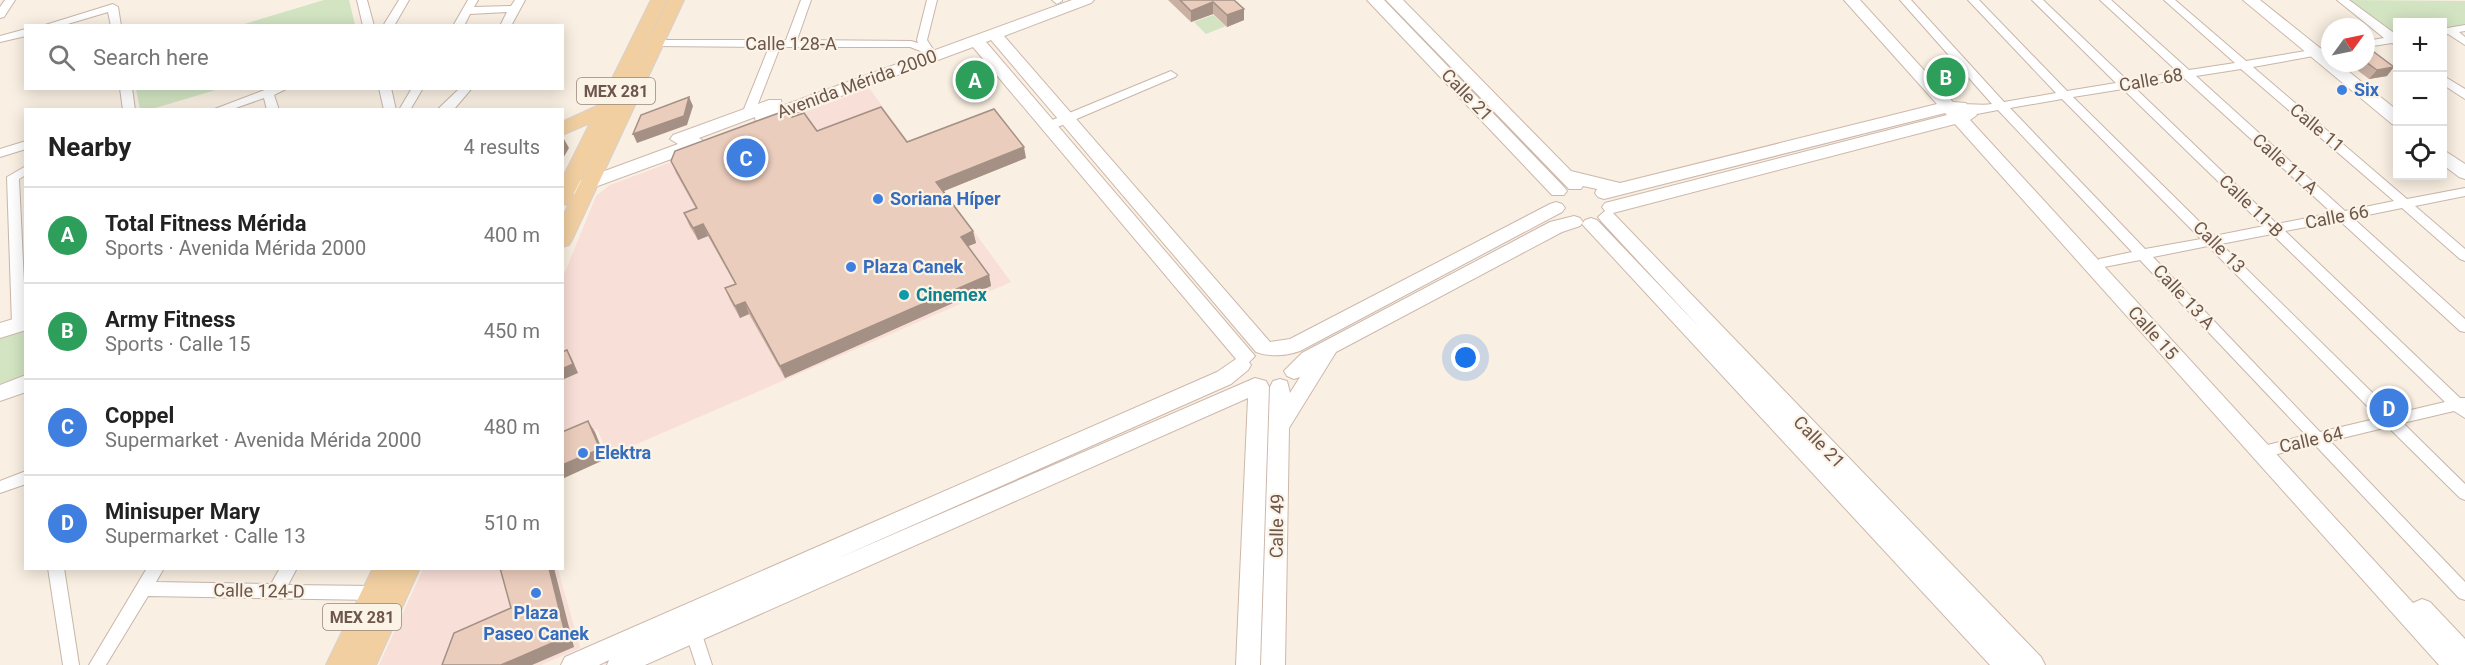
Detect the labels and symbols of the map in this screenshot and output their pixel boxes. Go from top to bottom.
north arrow [2321,18,2375,72]
street label: Calle 128-A [745,33,837,54]
street label: Avenida Mérida 2000 [774,45,940,122]
pin: B [1926,54,1966,100]
pin: A [956,58,994,103]
street label: Calle 21 [1437,64,1497,125]
street label: Calle 68 [2117,64,2185,95]
road number: MEX 281 [577,78,655,104]
place label: Six [2354,79,2380,100]
marker: Six [2335,83,2349,97]
street label: Calle 11 [2286,99,2349,156]
street label: Calle 11 A [2248,129,2323,199]
pin: C [726,136,766,180]
street label: Calle 11-B [2215,170,2288,241]
place label: Soriana Híper [890,188,1001,209]
marker: Soriana Híper [871,192,885,206]
street label: Calle 66 [2303,200,2371,233]
street label: Calle 13 [2189,216,2250,277]
place label: Plaza Canek [863,256,963,277]
marker: Plaza Canek [844,260,858,274]
street label: Calle 13 A [2149,260,2220,334]
place label: Cinemex [916,284,988,305]
marker: Cinemex [897,288,911,302]
street label: Calle 15 [2124,302,2183,364]
your location [1451,343,1480,372]
pin: D [2370,386,2408,430]
street label: Calle 21 [1789,411,1849,472]
street label: Calle 64 [2277,422,2345,457]
place label: Elektra [595,442,652,463]
marker: Elektra [576,446,590,460]
street label: Calle 49 [1265,494,1288,558]
street label: Calle 124-D [213,579,305,602]
marker: Plaza Paseo Canek [529,586,543,600]
place label: Plaza Paseo Canek [483,602,589,644]
road number: MEX 281 [323,604,401,630]

